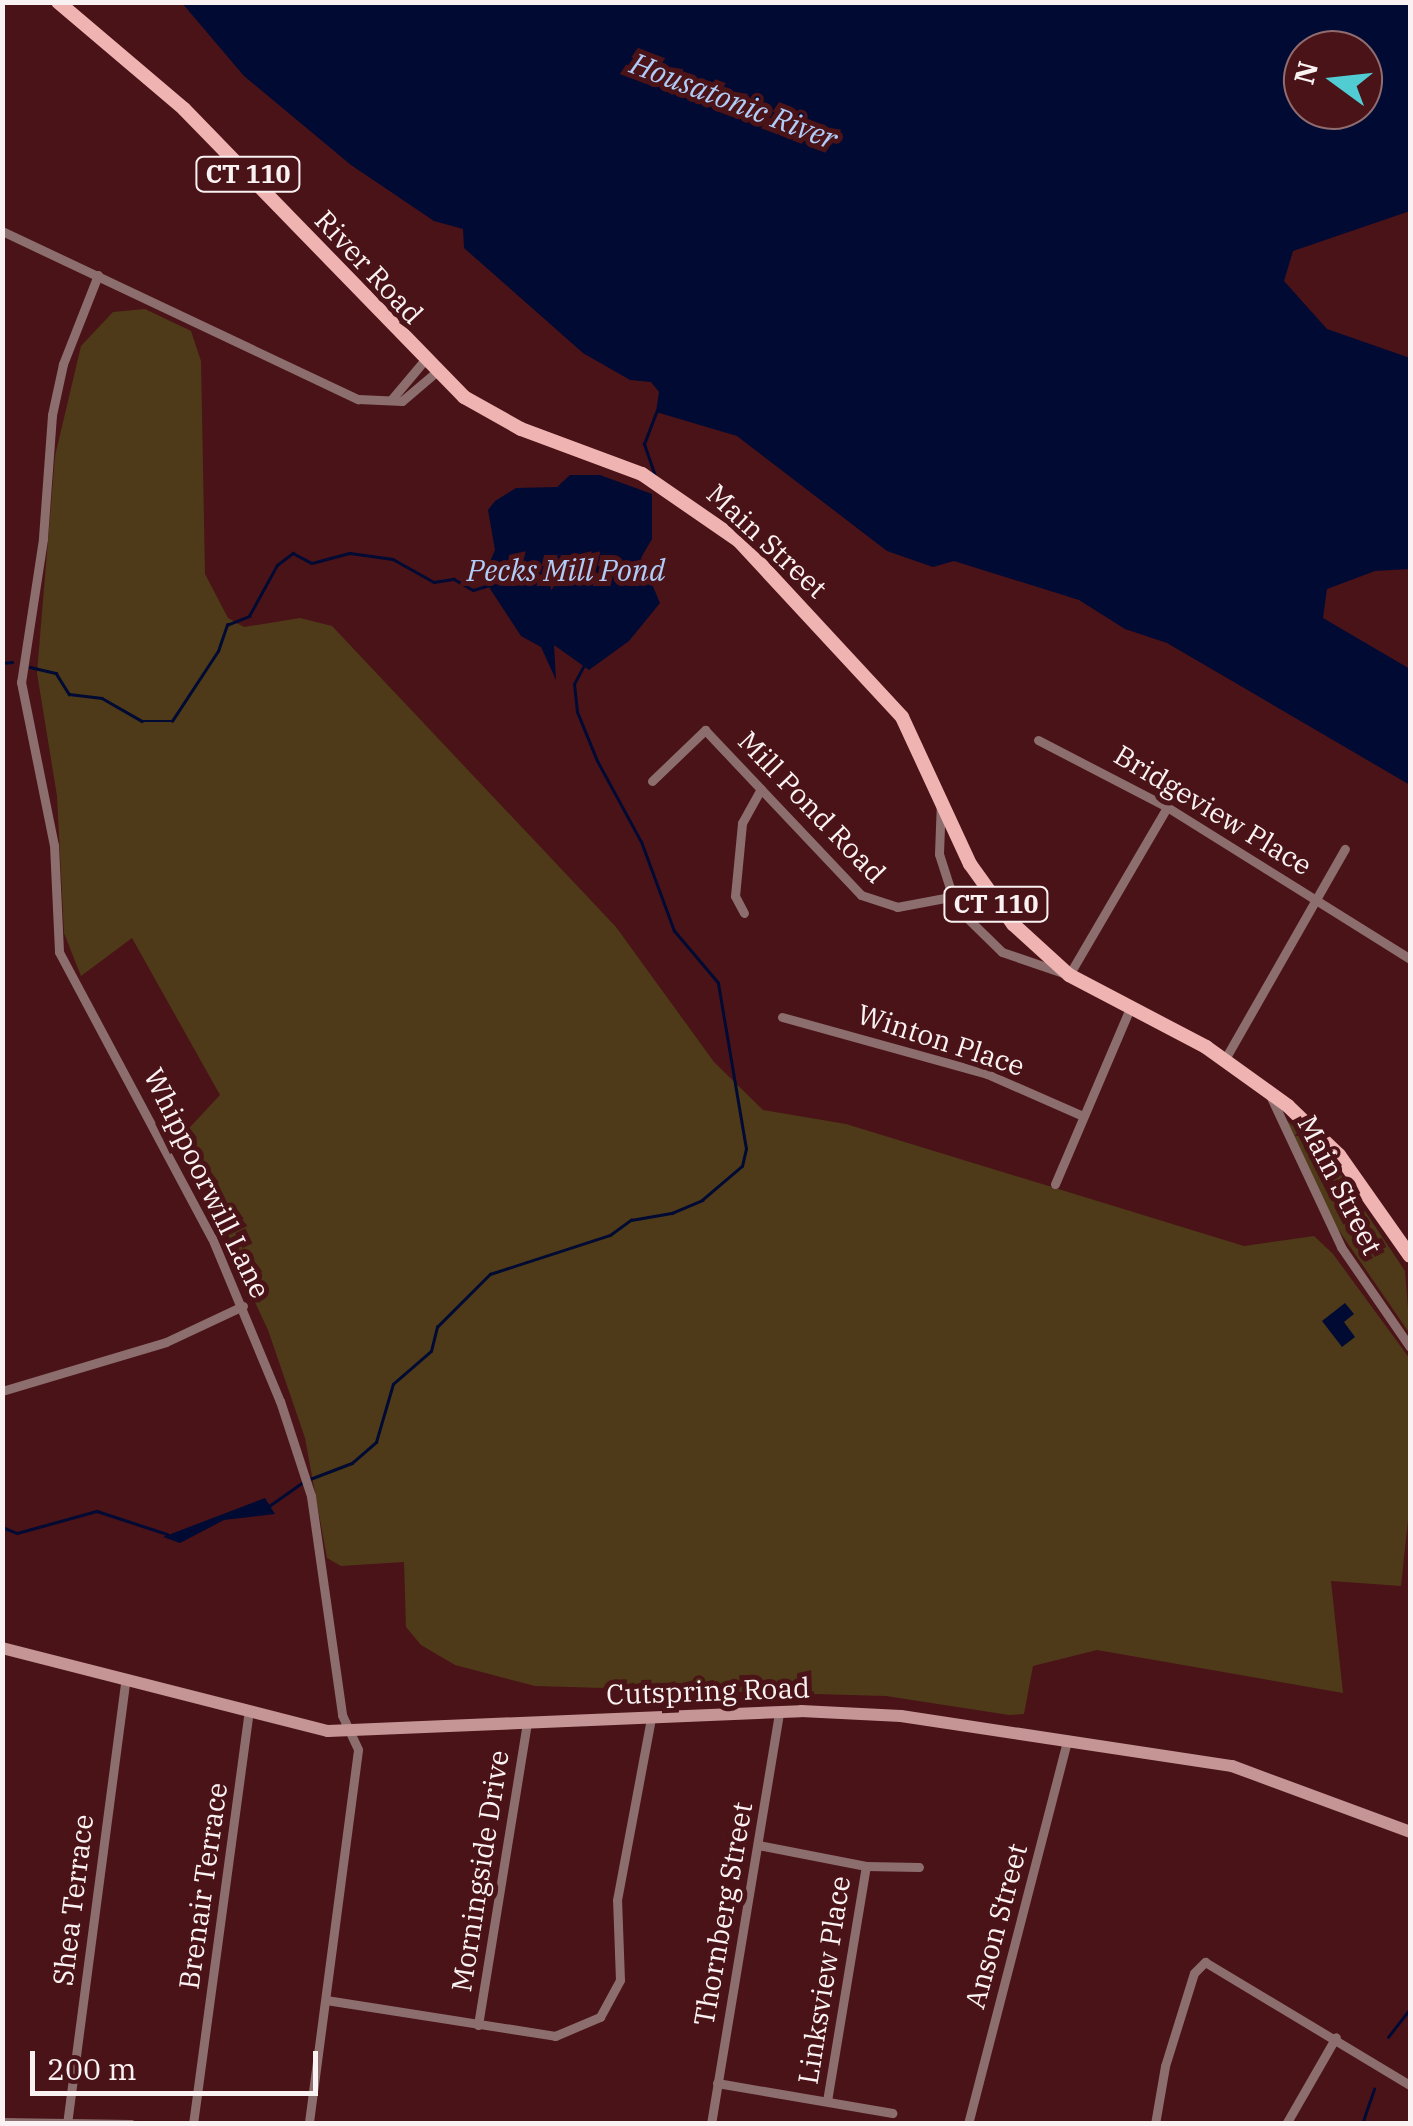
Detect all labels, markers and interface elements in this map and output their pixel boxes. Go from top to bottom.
north arrow [1283,30,1383,130]
water label: Housatonic River [625,45,843,157]
text: N [1285,57,1326,88]
road number: CT 110 [193,154,303,194]
street label: River Road [308,203,430,331]
street label: Main Street [700,477,834,605]
water label: Pecks Mill Pond [467,552,665,588]
street label: Mill Pond Road [731,724,893,890]
street label: Bridgeview Place [1108,738,1318,882]
road number: CT 110 [941,884,1051,924]
street label: Winton Place [853,997,1029,1083]
street label: Whippoorwill Lane [137,1062,277,1304]
street label: Main Street [1291,1110,1389,1260]
street label: Cutspring Road [606,1671,810,1711]
street label: Morningside Drive [444,1748,516,1994]
street label: Brenair Terrace [172,1781,234,1991]
street label: Thornberg Street [687,1799,759,2029]
street label: Shea Terrace [46,1812,100,1988]
street label: Anson Street [958,1840,1034,2012]
street label: Linksview Place [791,1873,857,2087]
scale bar [35,2031,322,2093]
text: 200 m [47,2049,137,2088]

